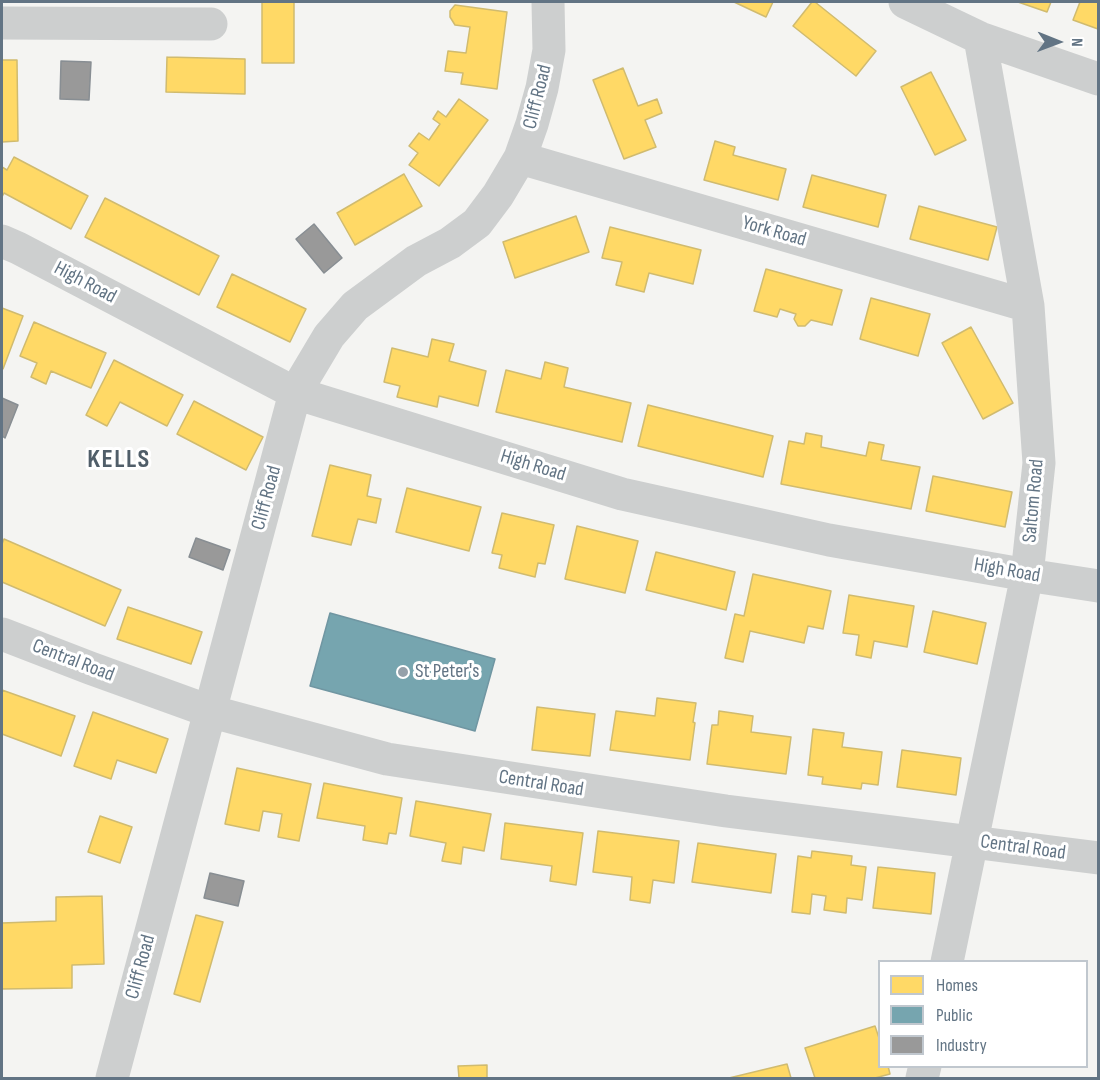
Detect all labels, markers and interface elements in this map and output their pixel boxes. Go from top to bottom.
north arrow [1028,12,1088,72]
text: N [1067,38,1086,47]
street label: Cliff Road [518,62,558,132]
street label: York Road [739,211,809,253]
street label: High Road [50,257,120,309]
district label: KELLS [87,444,151,476]
street label: High Road [497,445,569,487]
street label: Saltom Road [1018,458,1050,544]
street label: Cliff Road [247,463,287,533]
street label: High Road [972,553,1042,589]
street label: Central Road [29,634,117,688]
place label: St Peter's [415,660,479,684]
marker: St Peter's [396,665,410,679]
street label: Central Road [497,765,585,803]
street label: Central Road [979,830,1067,866]
street label: Cliff Road [121,932,161,1002]
legend [878,960,1088,1068]
text: Homes [936,975,978,996]
text: Public [936,1005,973,1026]
text: Industry [936,1035,987,1056]

